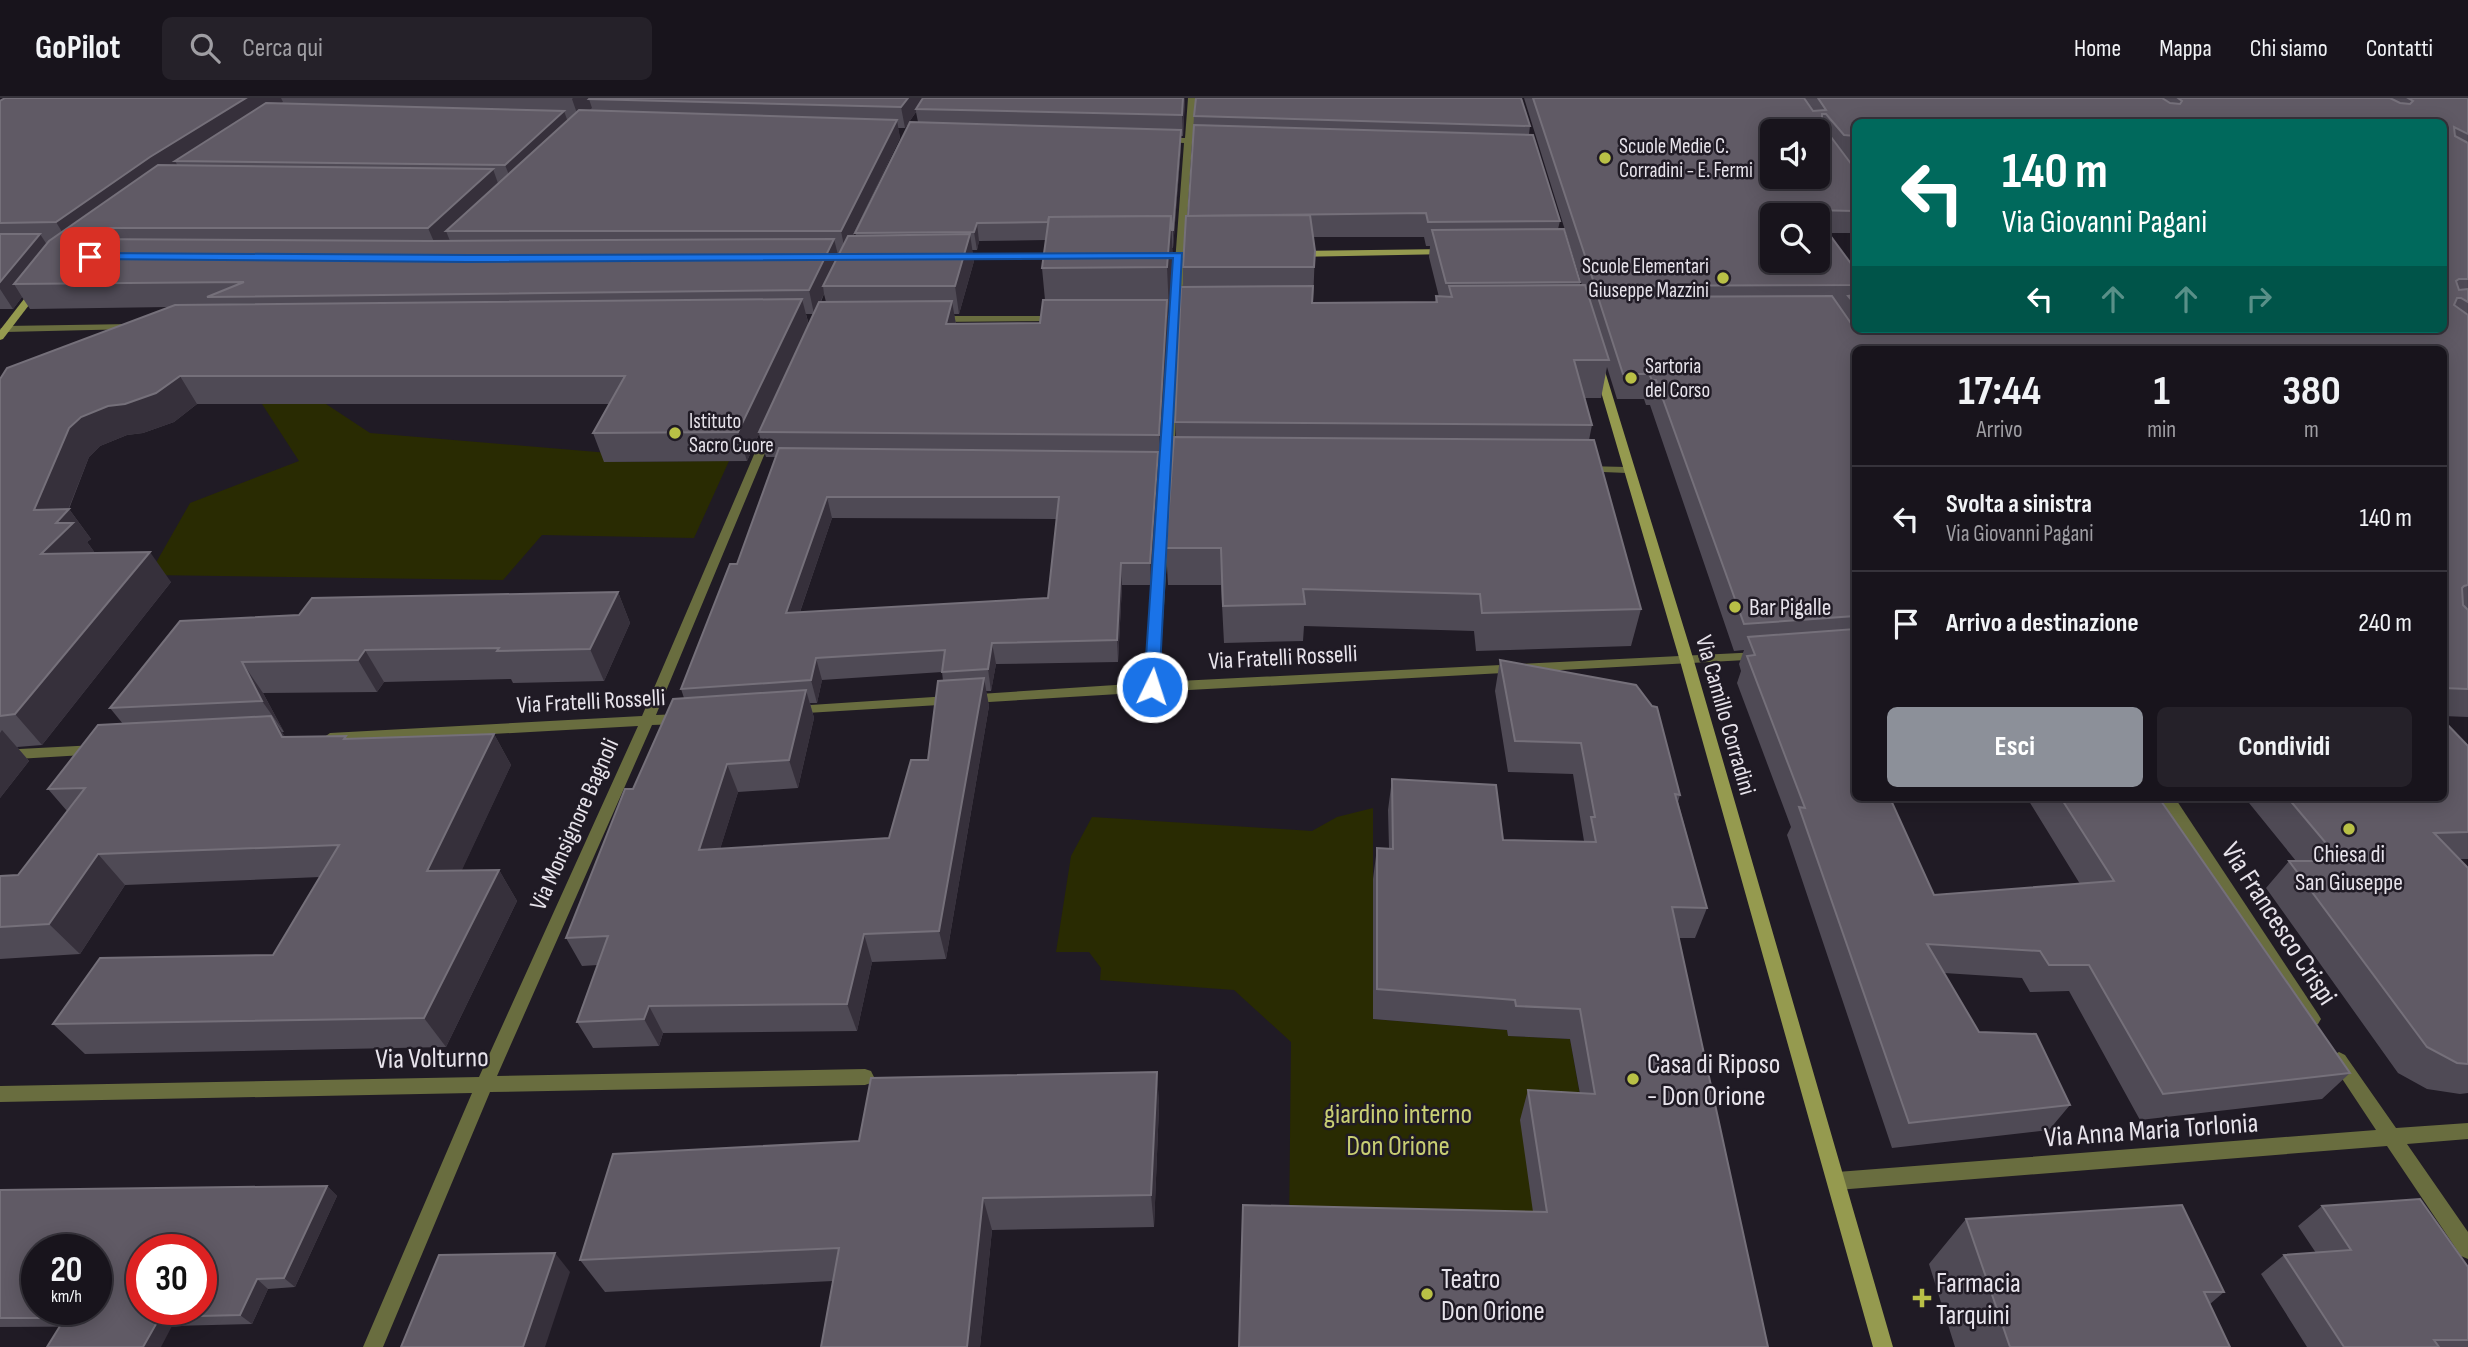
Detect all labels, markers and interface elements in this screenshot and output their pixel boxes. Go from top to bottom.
search box [162,17,652,80]
text: GoPilot [35,28,120,68]
icon: search [186,29,224,67]
text: Cerca qui [242,33,323,64]
text: Home [2074,34,2121,63]
text: Mappa [2159,34,2212,63]
text: Chi siamo [2250,34,2328,63]
text: Contatti [2366,34,2433,63]
map controls [1760,119,1830,273]
button: sound [1760,119,1830,189]
place label: Scuole Medie C. Corradini - E. Fermi [1619,134,1753,183]
text: 140 m [2002,143,2108,202]
icon: left [1887,147,1978,238]
marker: Scuole Medie C. Corradini - E. Fermi [1597,150,1613,166]
button: search [1760,203,1830,273]
text: Via Giovanni Pagani [2002,203,2207,242]
pin [60,227,120,287]
icon: arrive [71,238,109,276]
place label: Scuole Elementari Giuseppe Mazzini [1582,254,1709,303]
marker: Scuole Elementari Giuseppe Mazzini [1715,270,1731,286]
icon: left [2021,280,2059,318]
icon: ahead [2094,280,2132,318]
icon: ahead [2167,280,2205,318]
icon: right [2240,280,2278,318]
place label: Sartoria del Corso [1645,354,1710,403]
text: 17:44 [1958,366,2041,417]
text: 1 [2153,366,2170,417]
text: 380 [2282,366,2341,417]
marker: Sartoria del Corso [1623,370,1639,386]
place label: Istituto Sacro Cuore [689,409,774,458]
text: Arrivo [1977,416,2023,444]
text: min [2147,416,2176,444]
text: m [2304,416,2319,444]
marker: Istituto Sacro Cuore [667,425,683,441]
text: Svolta a sinistra [1946,489,2092,520]
icon: left [1887,500,1925,538]
text: 140 m [2360,503,2412,534]
text: Via Giovanni Pagani [1946,520,2093,548]
place label: Bar Pigalle [1749,593,1831,622]
marker: Bar Pigalle [1727,599,1743,615]
icon: arrive [1887,605,1925,643]
text: Arrivo a destinazione [1946,608,2139,639]
text: 240 m [2358,608,2412,639]
street label: Via Camillo Corradini [1689,632,1762,798]
street label: Via Fratelli Rosselli [1208,639,1358,676]
position arrow [1115,650,1189,724]
street label: Via Fratelli Rosselli [516,683,666,720]
button: Esci [1887,707,2143,787]
button: Condividi [2157,707,2412,787]
street label: Via Monsignore Bagnoli [524,734,625,915]
marker: Chiesa di San Giuseppe [2341,821,2357,837]
street label: Via Francesco Crispi [2214,836,2344,1011]
place label: Chiesa di San Giuseppe [2295,840,2403,897]
street label: Via Volturno [375,1041,489,1076]
place label: Casa di Riposo - Don Orione [1647,1048,1780,1113]
marker: Casa di Riposo - Don Orione [1625,1071,1641,1087]
park label: giardino interno Don Orione [1324,1098,1472,1163]
street label: Via Anna Maria Torlonia [2043,1107,2259,1154]
speed limit sign: 30 [126,1234,217,1325]
text: 20 [51,1249,83,1292]
place label: Teatro Don Orione [1441,1263,1545,1328]
place label: Farmacia Tarquini [1936,1267,2021,1332]
text: km/h [51,1286,82,1307]
marker: Teatro Don Orione [1419,1286,1435,1302]
marker: Farmacia Tarquini [1914,1290,1930,1306]

